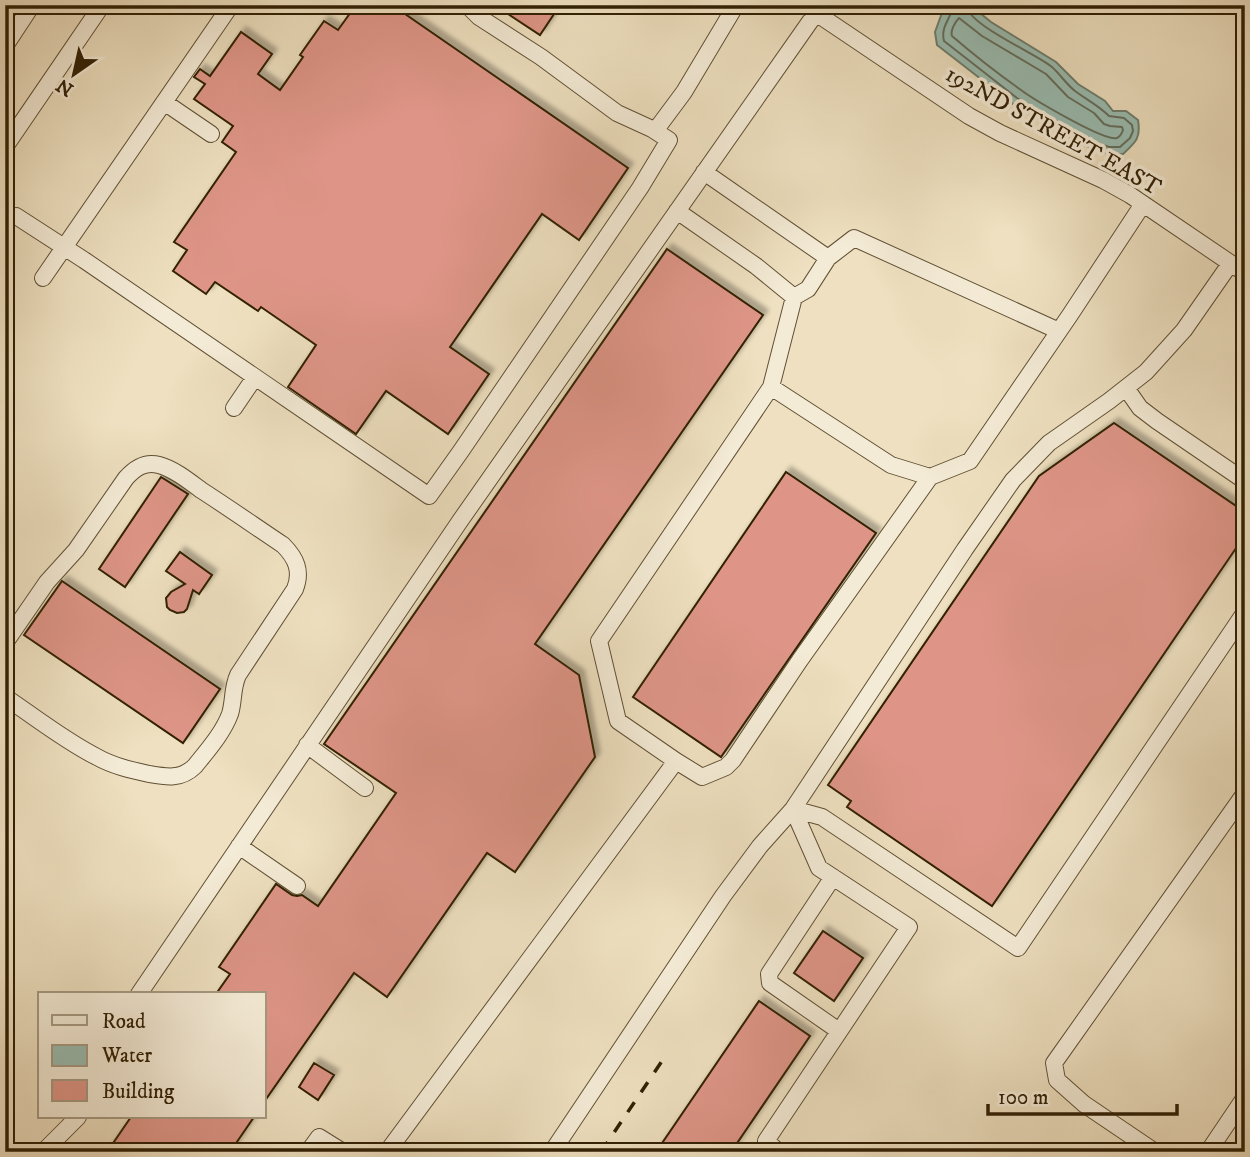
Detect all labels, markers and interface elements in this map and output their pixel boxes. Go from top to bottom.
north arrow [38,38,108,108]
street label: 192ND STREET EAST [940,59,1166,203]
text: N [52,73,78,101]
legend [38,992,266,1118]
text: Road [102,1009,146,1035]
text: Water [101,1043,152,1069]
scale bar [988,1073,1176,1117]
text: Building [102,1079,175,1105]
text: 100 m [998,1085,1049,1111]

